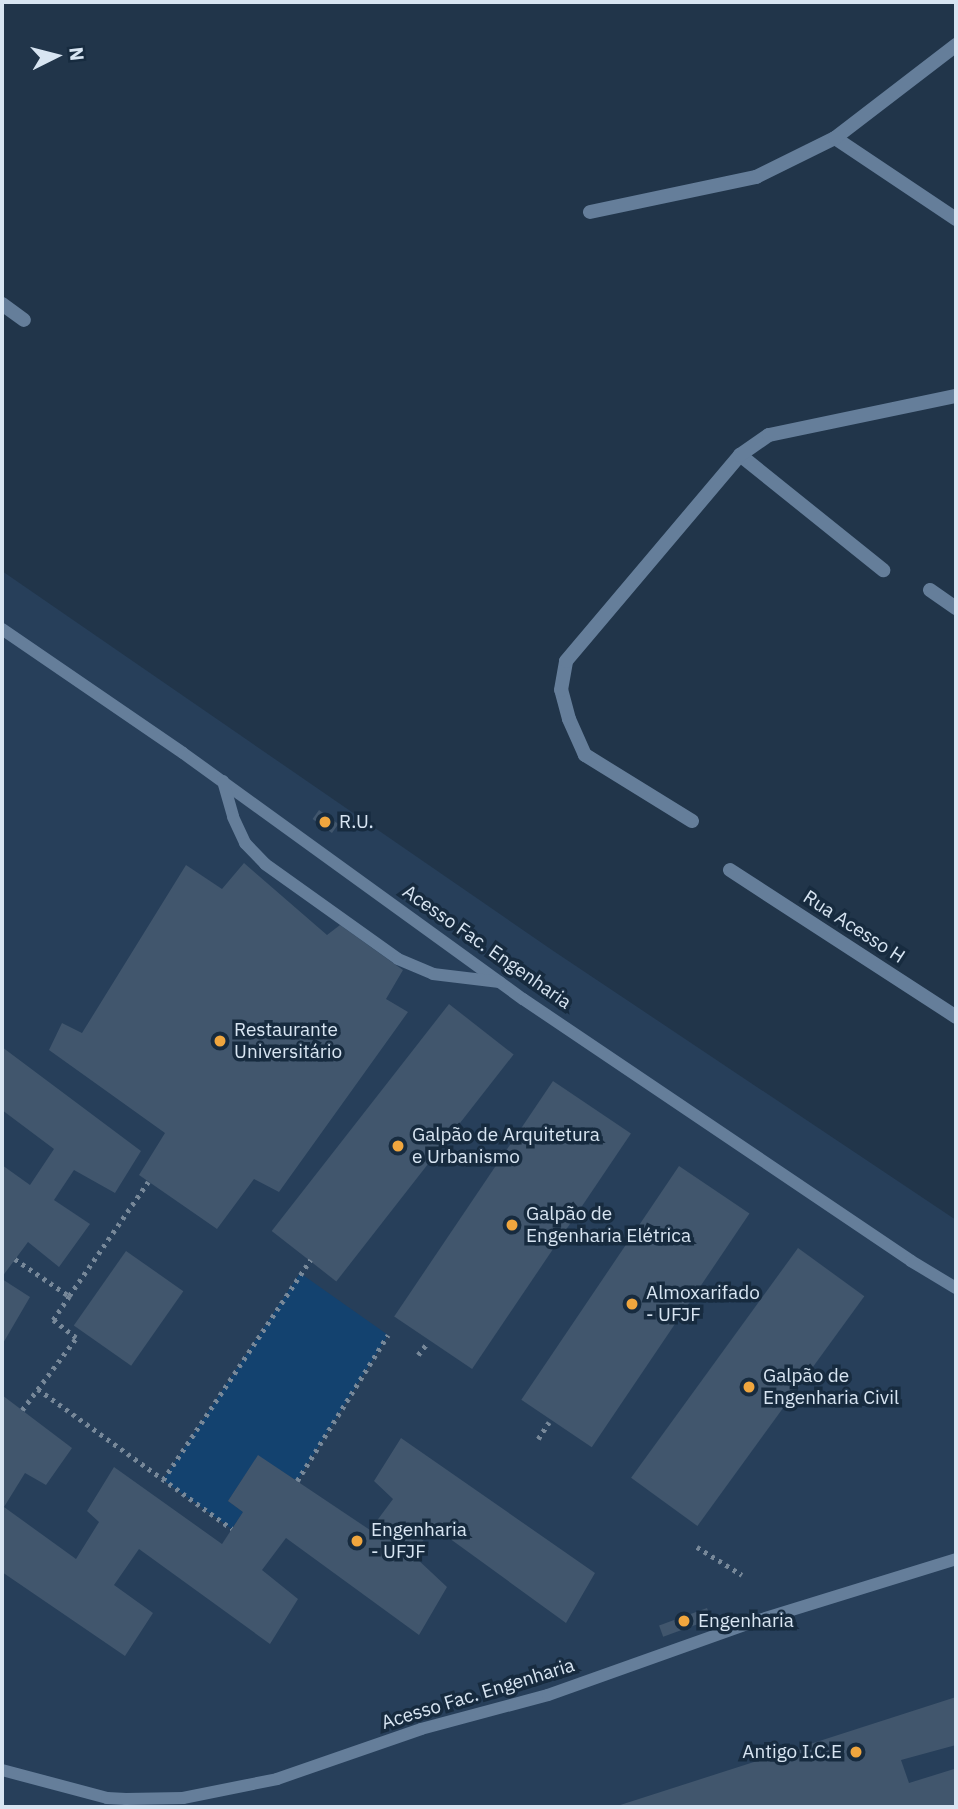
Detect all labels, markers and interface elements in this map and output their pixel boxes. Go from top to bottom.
north arrow [21,21,91,91]
text: N [64,46,90,62]
place label: R.U. [339,811,374,833]
marker: R.U. [317,814,333,830]
street label: Acesso Fac. Engenharia [398,880,576,1014]
street label: Rua Acesso H [799,886,909,968]
place label: Restaurante Universitário [234,1019,342,1063]
marker: Restaurante Universitário [212,1033,228,1049]
place label: Galpão de Arquitetura e Urbanismo [412,1124,600,1168]
marker: Galpão de Arquitetura e Urbanismo [390,1138,406,1154]
place label: Galpão de Engenharia Elétrica [526,1203,691,1247]
marker: Galpão de Engenharia Elétrica [504,1217,520,1233]
place label: Almoxarifado - UFJF [646,1282,760,1326]
marker: Almoxarifado - UFJF [624,1296,640,1312]
place label: Galpão de Engenharia Civil [763,1365,899,1409]
marker: Galpão de Engenharia Civil [741,1379,757,1395]
place label: Engenharia - UFJF [371,1519,467,1563]
marker: Engenharia - UFJF [349,1533,365,1549]
place label: Engenharia [698,1610,794,1632]
marker: Engenharia [676,1613,692,1629]
street label: Acesso Fac. Engenharia [379,1654,577,1734]
place label: Antigo I.C.E [742,1741,842,1763]
marker: Antigo I.C.E [848,1744,864,1760]

